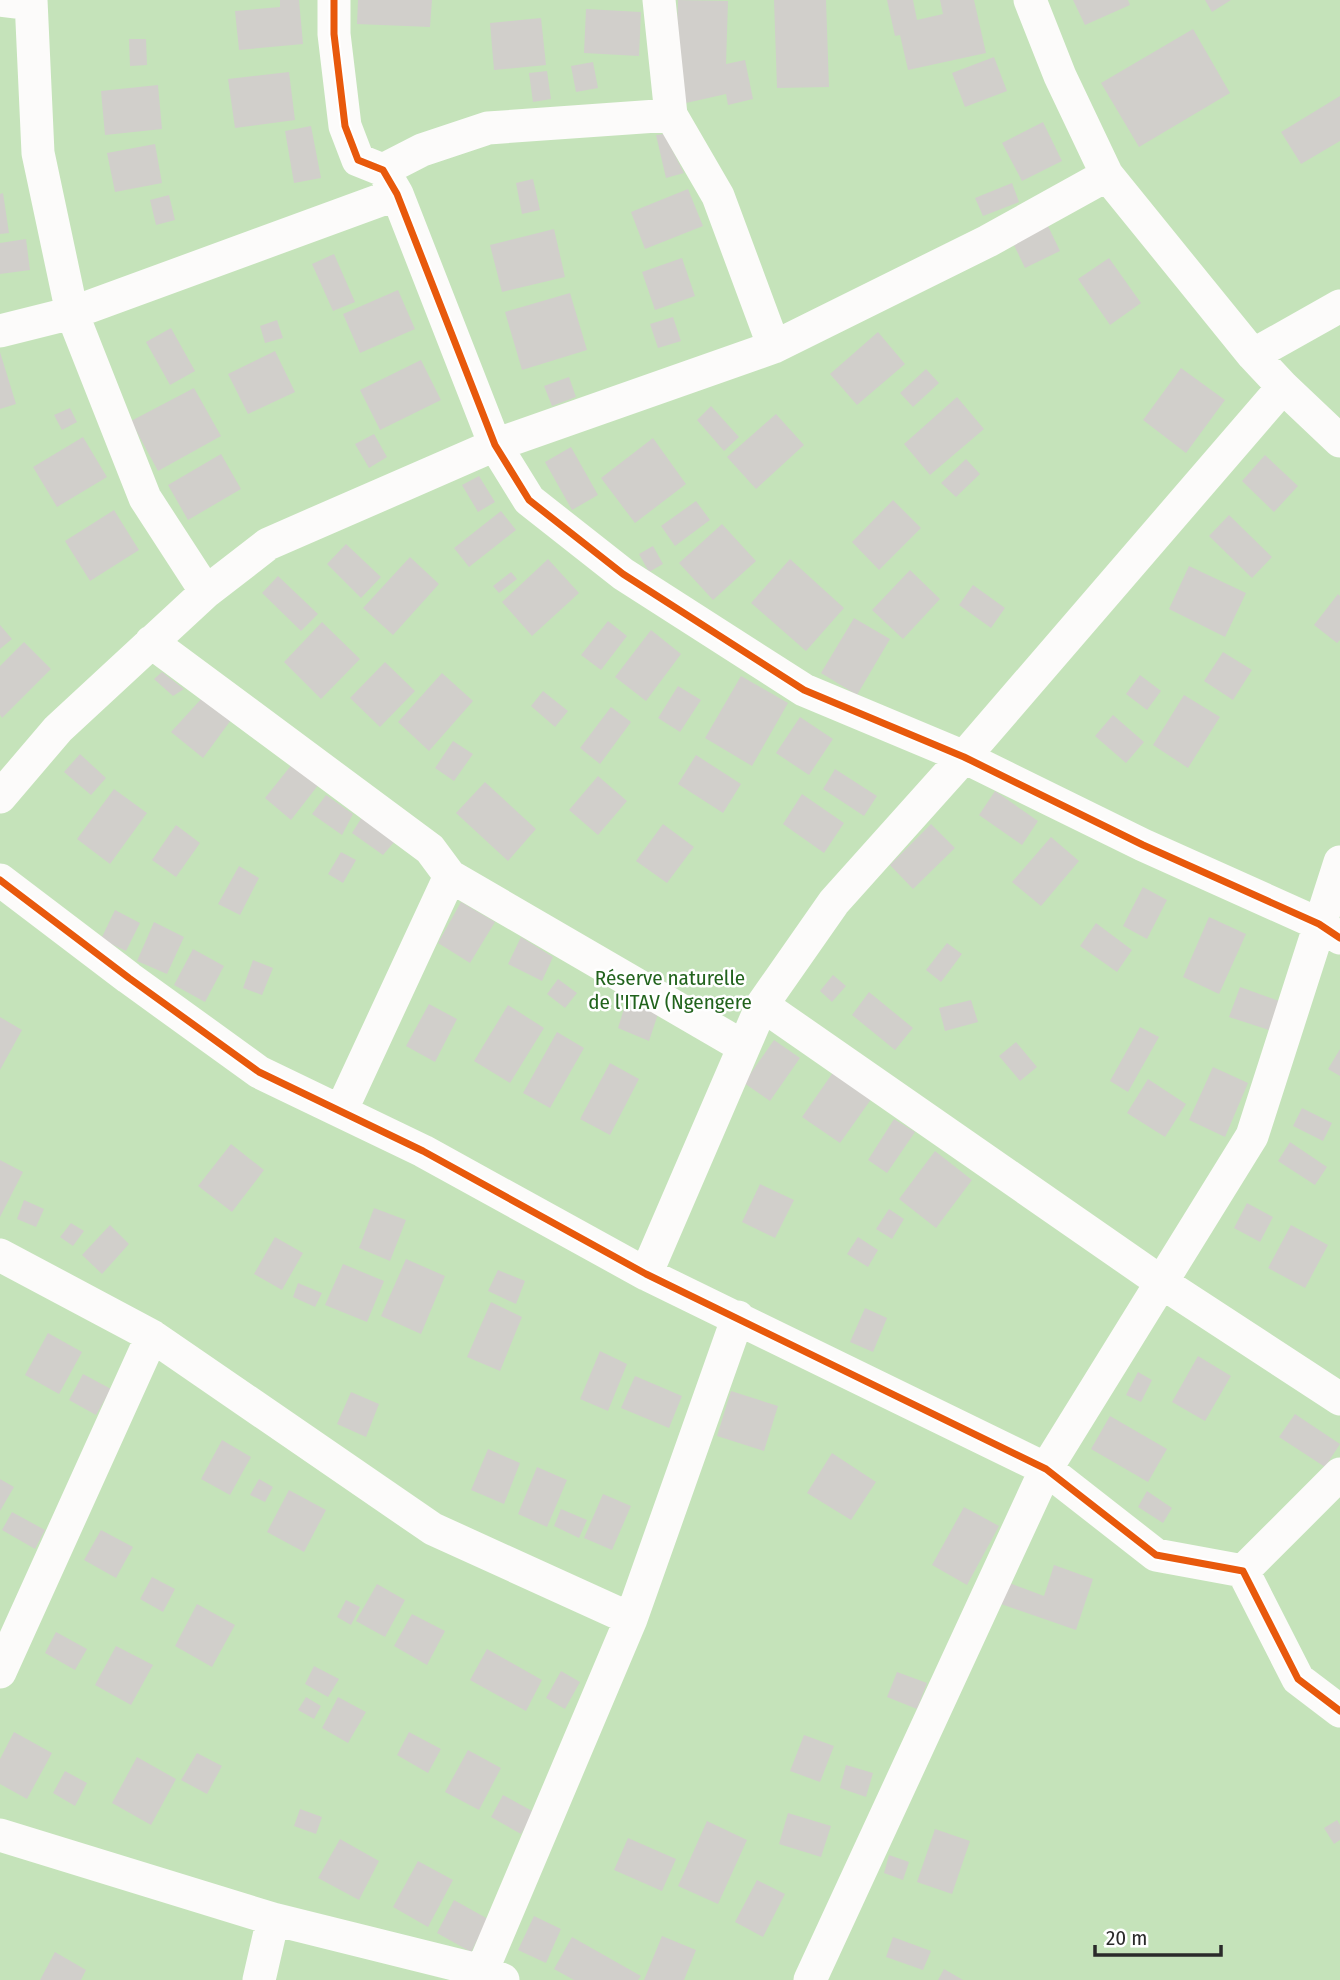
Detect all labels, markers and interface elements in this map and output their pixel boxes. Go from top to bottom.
park label: Réserve naturelle de l'ITAV (Ngengere [588,965,752,1015]
scale bar [1095,1913,1221,1957]
text: 20 m [1106,1925,1147,1951]

